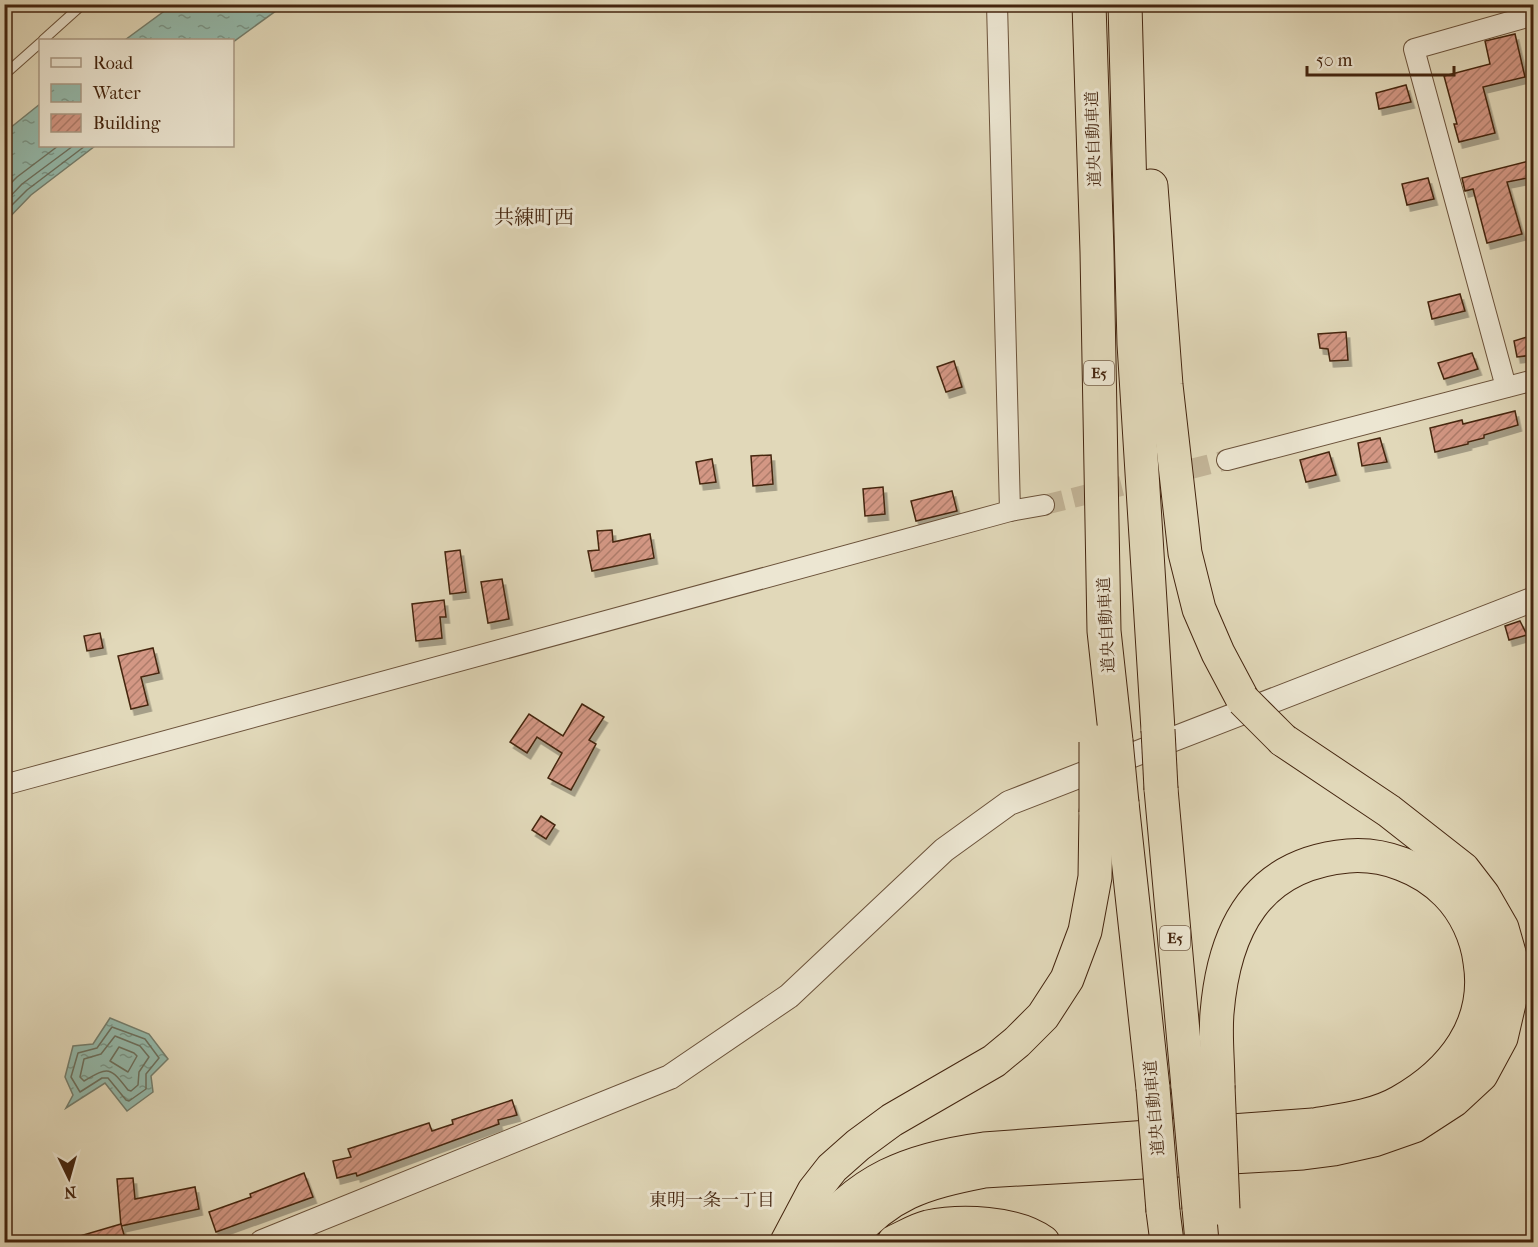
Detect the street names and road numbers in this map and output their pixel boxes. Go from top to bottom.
street label: 道央自動車道 [1082,91,1104,187]
road number: E5 [1084,361,1114,385]
street label: 道央自動車道 [1094,577,1118,673]
road number: E5 [1160,926,1190,950]
street label: 道央自動車道 [1140,1059,1168,1157]

